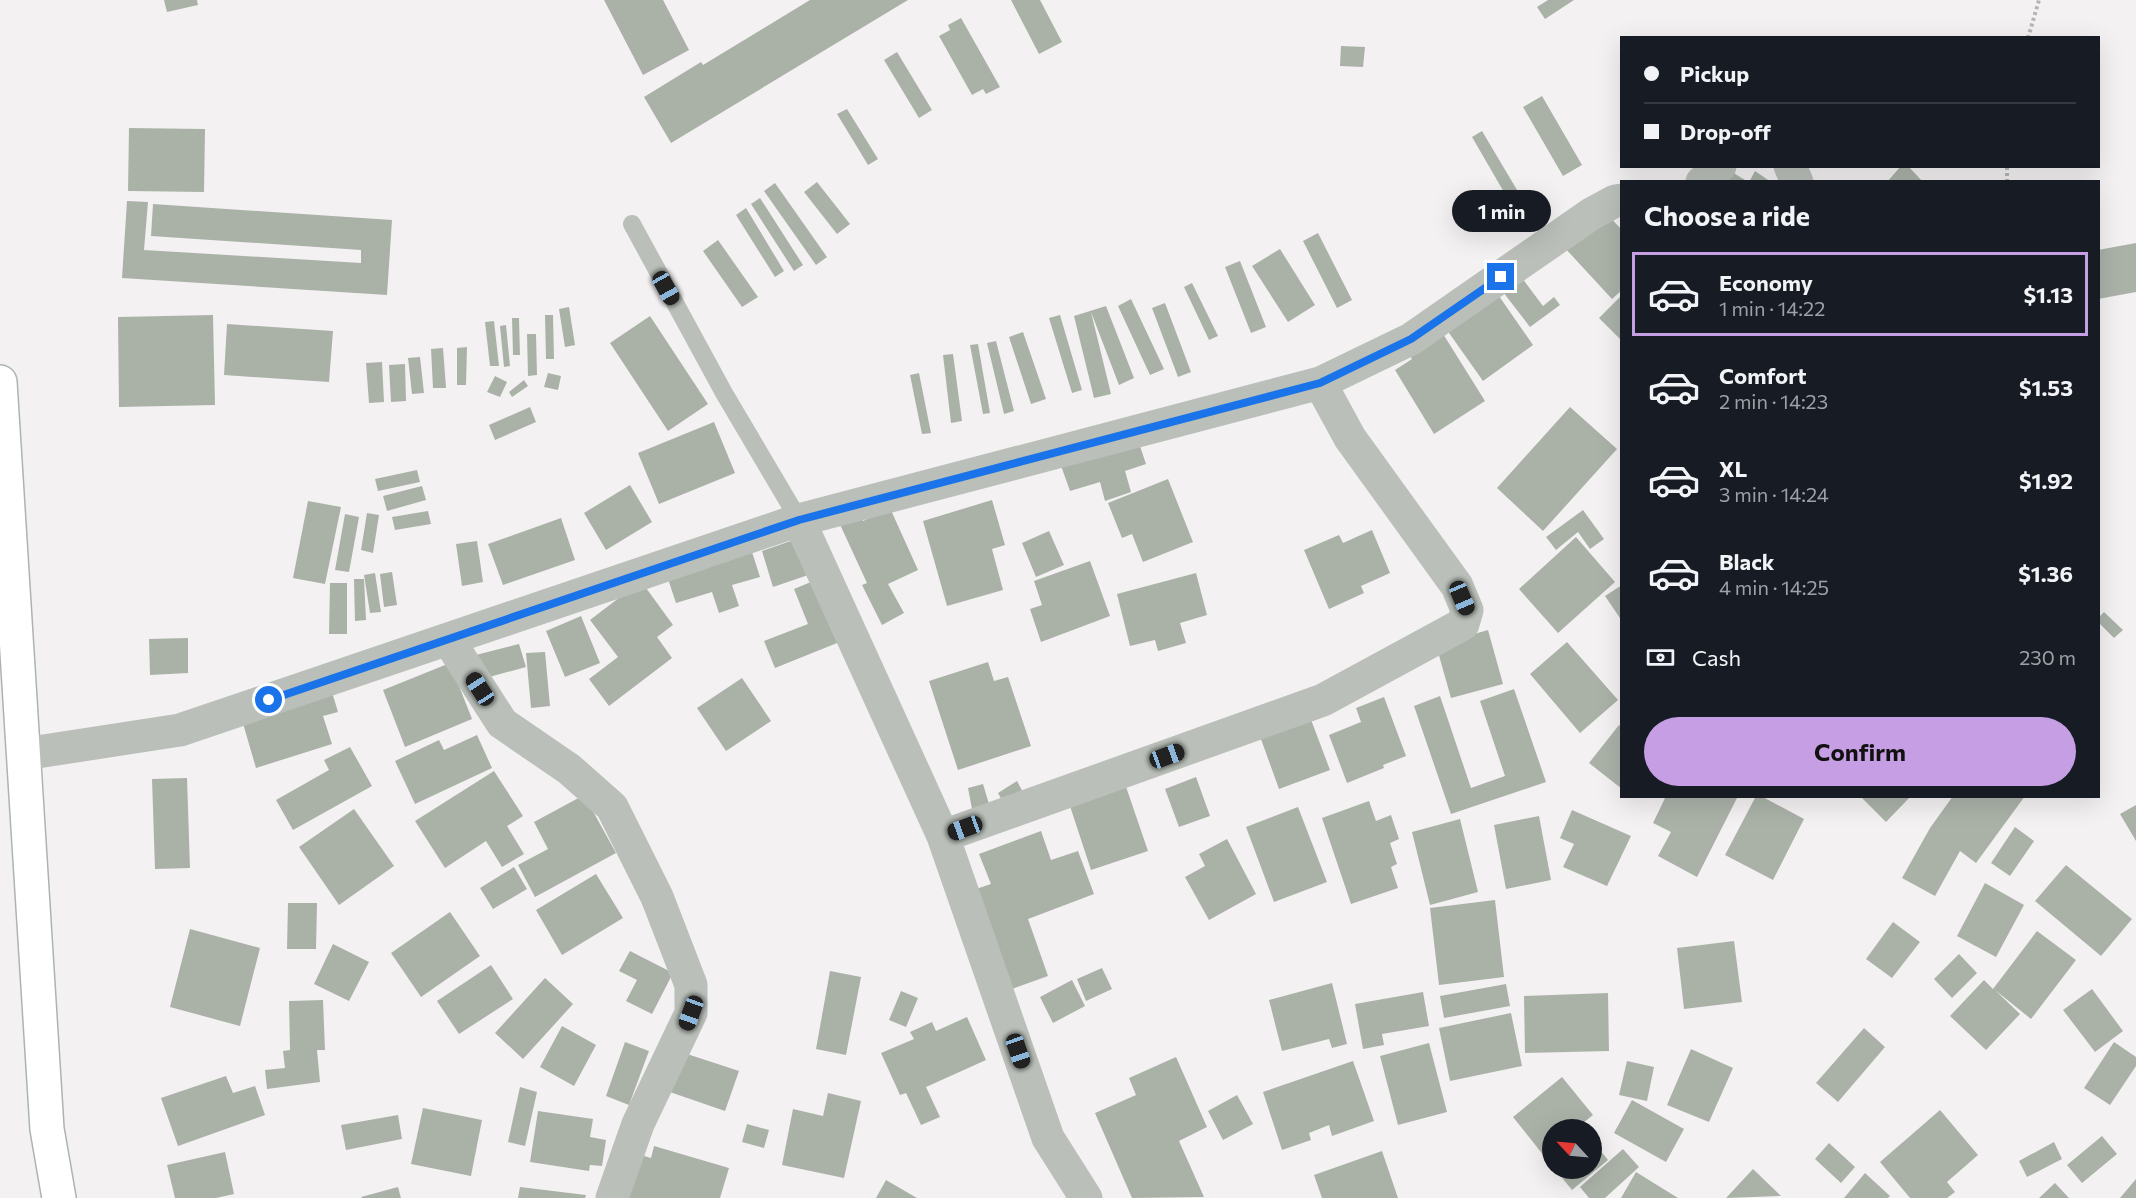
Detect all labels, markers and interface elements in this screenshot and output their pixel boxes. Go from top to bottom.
text: Pickup [1680,60,1749,87]
text: Drop-off [1680,118,1771,145]
callout: 1 min [1452,190,1550,232]
text: 1 min [1478,199,1525,223]
text: Choose a ride [1644,199,1810,232]
route end [1487,263,1514,290]
icon: car [1647,267,1701,321]
car [649,268,683,308]
text: Economy [1719,269,1813,296]
text: $1.13 [2023,281,2073,308]
text: 1 min · 14:22 [1719,296,1825,320]
icon: car [1647,360,1701,414]
text: Comfort [1719,362,1807,389]
text: $1.53 [2019,374,2073,401]
text: 2 min · 14:23 [1719,389,1828,413]
icon: car [1647,453,1701,507]
text: XL [1719,455,1747,482]
text: $1.92 [2019,467,2073,494]
text: 3 min · 14:24 [1719,482,1829,506]
icon: car [1647,546,1701,600]
text: Black [1719,548,1774,575]
text: $1.36 [2018,560,2073,587]
text: 4 min · 14:25 [1719,575,1829,599]
car [1447,578,1477,618]
icon: cash [1644,641,1677,674]
text: Cash [1692,644,1741,671]
text: 230 m [2019,645,2076,669]
car [463,669,497,709]
route start [255,686,282,713]
button: Confirm [1644,717,2076,786]
car [1147,741,1187,771]
car [945,813,985,843]
car [676,993,706,1033]
car [1004,1031,1032,1071]
north arrow [1542,1119,1602,1179]
map controls [1542,1119,1602,1179]

